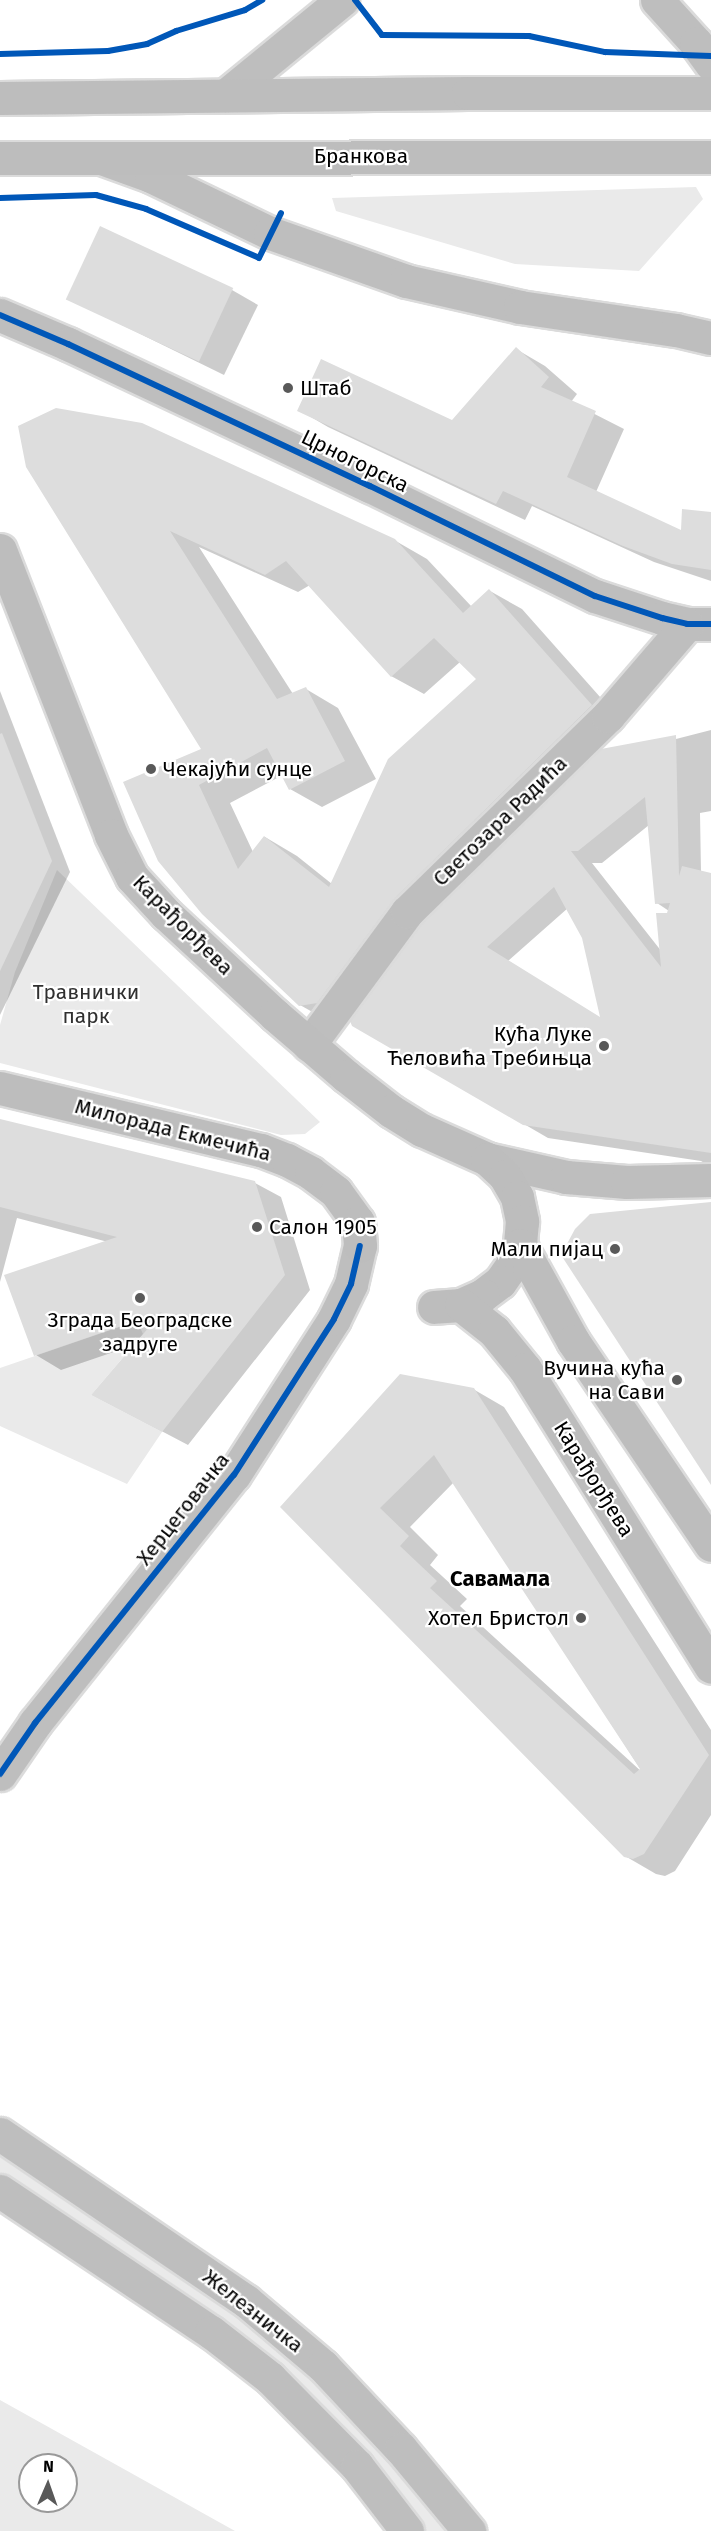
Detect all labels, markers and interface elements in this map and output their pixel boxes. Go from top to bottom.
street label: Бранкова [314,143,408,169]
place label: Штаб [300,375,352,401]
marker: Штаб [281,381,295,395]
street label: Црногорска [297,424,413,498]
street label: Светозара Радића [428,751,572,891]
place label: Чекајући сунце [163,756,312,782]
marker: Чекајући сунце [144,762,158,776]
street label: Карађорђева [128,870,238,980]
park label: Травнички парк [33,979,139,1029]
place label: Кућа Луке Ћеловића Требињца [387,1021,592,1071]
marker: Кућа Луке Ћеловића Требињца [597,1039,611,1053]
street label: Милорада Екмечића [72,1093,274,1167]
place label: Салон 1905 [269,1214,377,1240]
marker: Салон 1905 [250,1220,264,1234]
place label: Мали пијац [490,1236,603,1262]
marker: Мали пијац [608,1242,622,1256]
marker: Зграда Београдске задруге [133,1291,147,1305]
place label: Зграда Београдске задруге [48,1307,232,1357]
place label: Вучина кућа на Сави [543,1355,665,1405]
marker: Вучина кућа на Сави [670,1373,684,1387]
street label: Карађорђева [549,1417,639,1541]
street label: Херцеговачка [131,1448,235,1570]
district label: Савамала [450,1566,550,1592]
place label: Хотел Бристол [428,1605,569,1631]
marker: Хотел Бристол [574,1611,588,1625]
street label: Железничка [198,2264,308,2358]
north arrow [18,2453,78,2513]
text: N [43,2457,54,2476]

